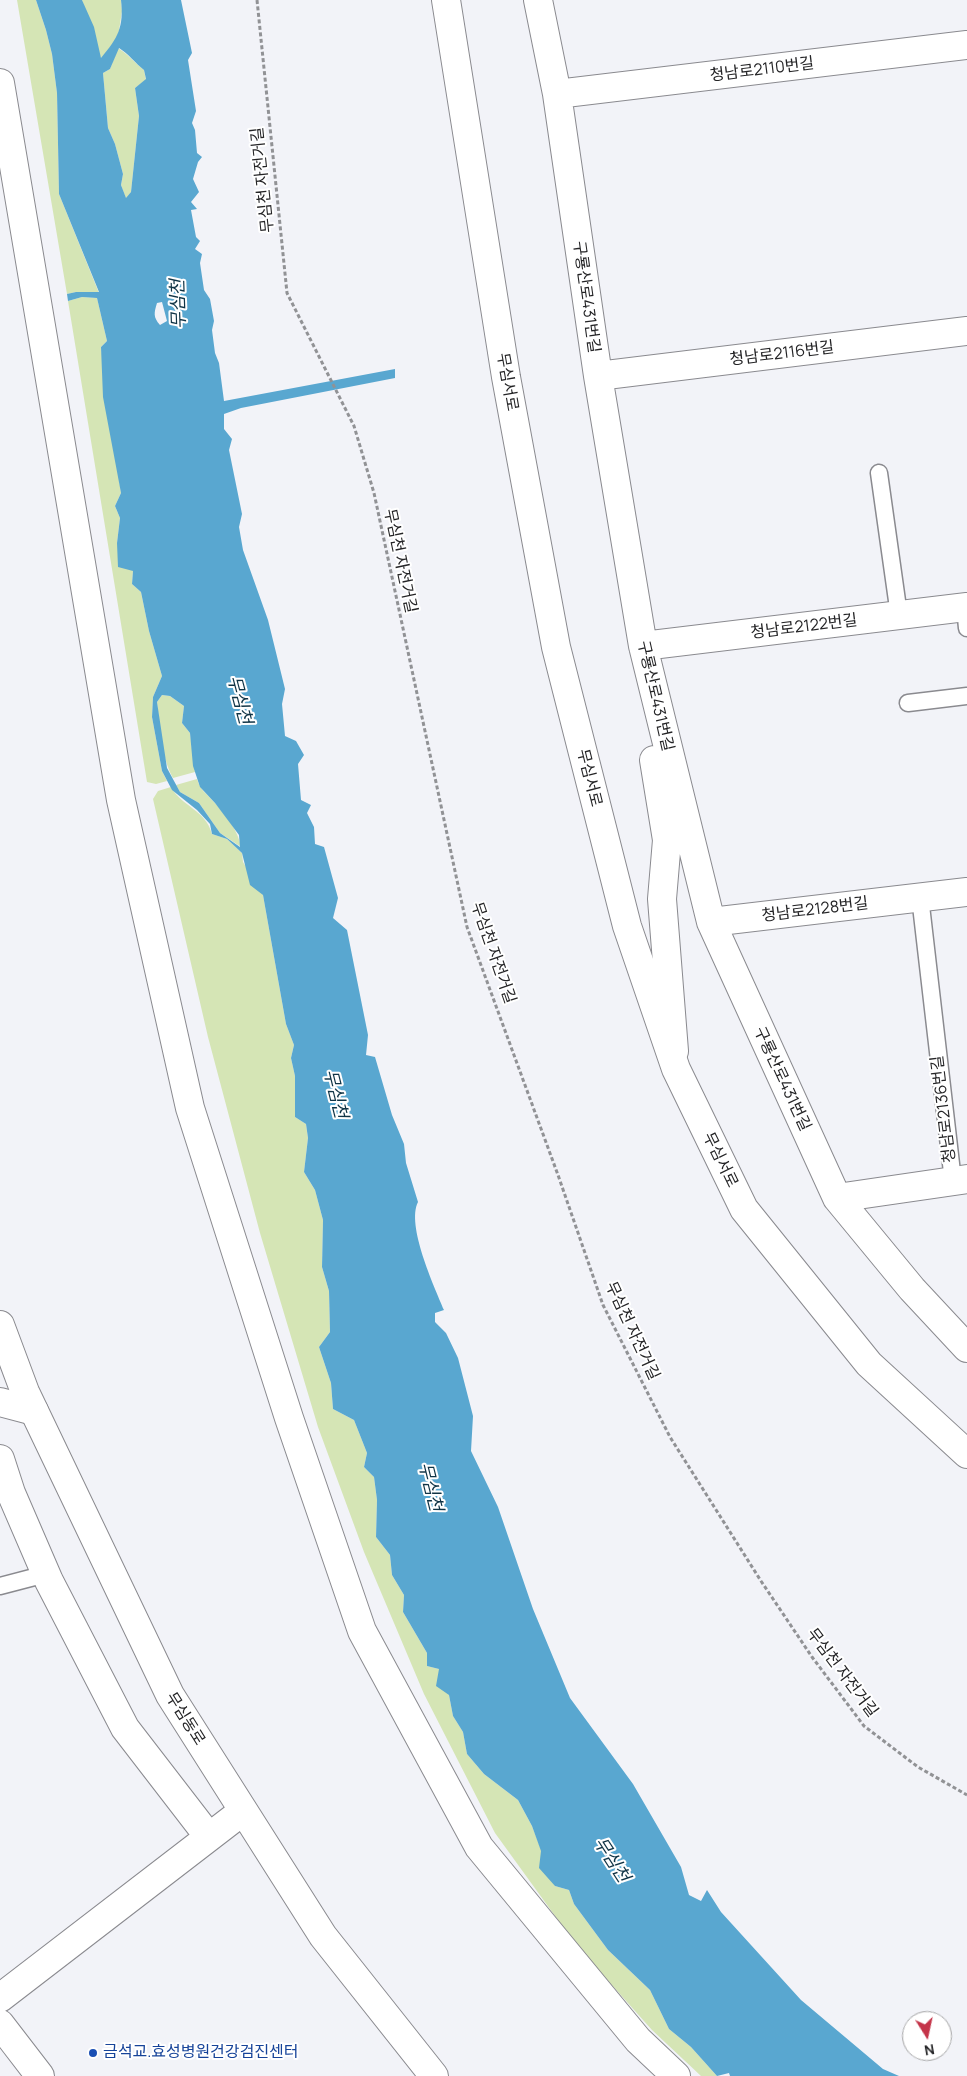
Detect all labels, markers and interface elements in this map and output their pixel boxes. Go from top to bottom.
street label: 청남로2110번길 [709,54,815,86]
street label: 무심천 자전거길 [248,126,278,234]
street label: 구룡산로431번길 [569,240,603,354]
water label: 무심천 [167,279,191,329]
street label: 청남로2116번길 [729,338,835,370]
street label: 무심서로 [492,351,522,413]
street label: 무심천 자전거길 [380,507,420,615]
street label: 청남로2122번길 [750,611,858,643]
street label: 구룡산로431번길 [633,639,677,753]
water label: 무심천 [222,673,256,727]
street label: 무심서로 [573,747,605,809]
street label: 청남로2128번길 [761,894,869,926]
street label: 무심천 자전거길 [467,900,519,1006]
street label: 구룡산로431번길 [749,1024,815,1134]
street label: 청남로2136번길 [928,1054,960,1164]
water label: 무심천 [319,1067,351,1121]
street label: 무심서로 [698,1129,742,1191]
street label: 무심천 자전거길 [601,1279,663,1383]
water label: 무심천 [414,1460,446,1514]
street label: 무심천 자전거길 [802,1625,882,1721]
street label: 무심동로 [161,1689,209,1749]
water label: 무심천 [588,1833,634,1887]
north arrow [902,2011,952,2061]
text: N [923,2040,936,2061]
place label: 금석교.효성병원건강검진센터 [103,2043,298,2063]
marker: 금석교.효성병원건강검진센터 [87,2047,99,2059]

